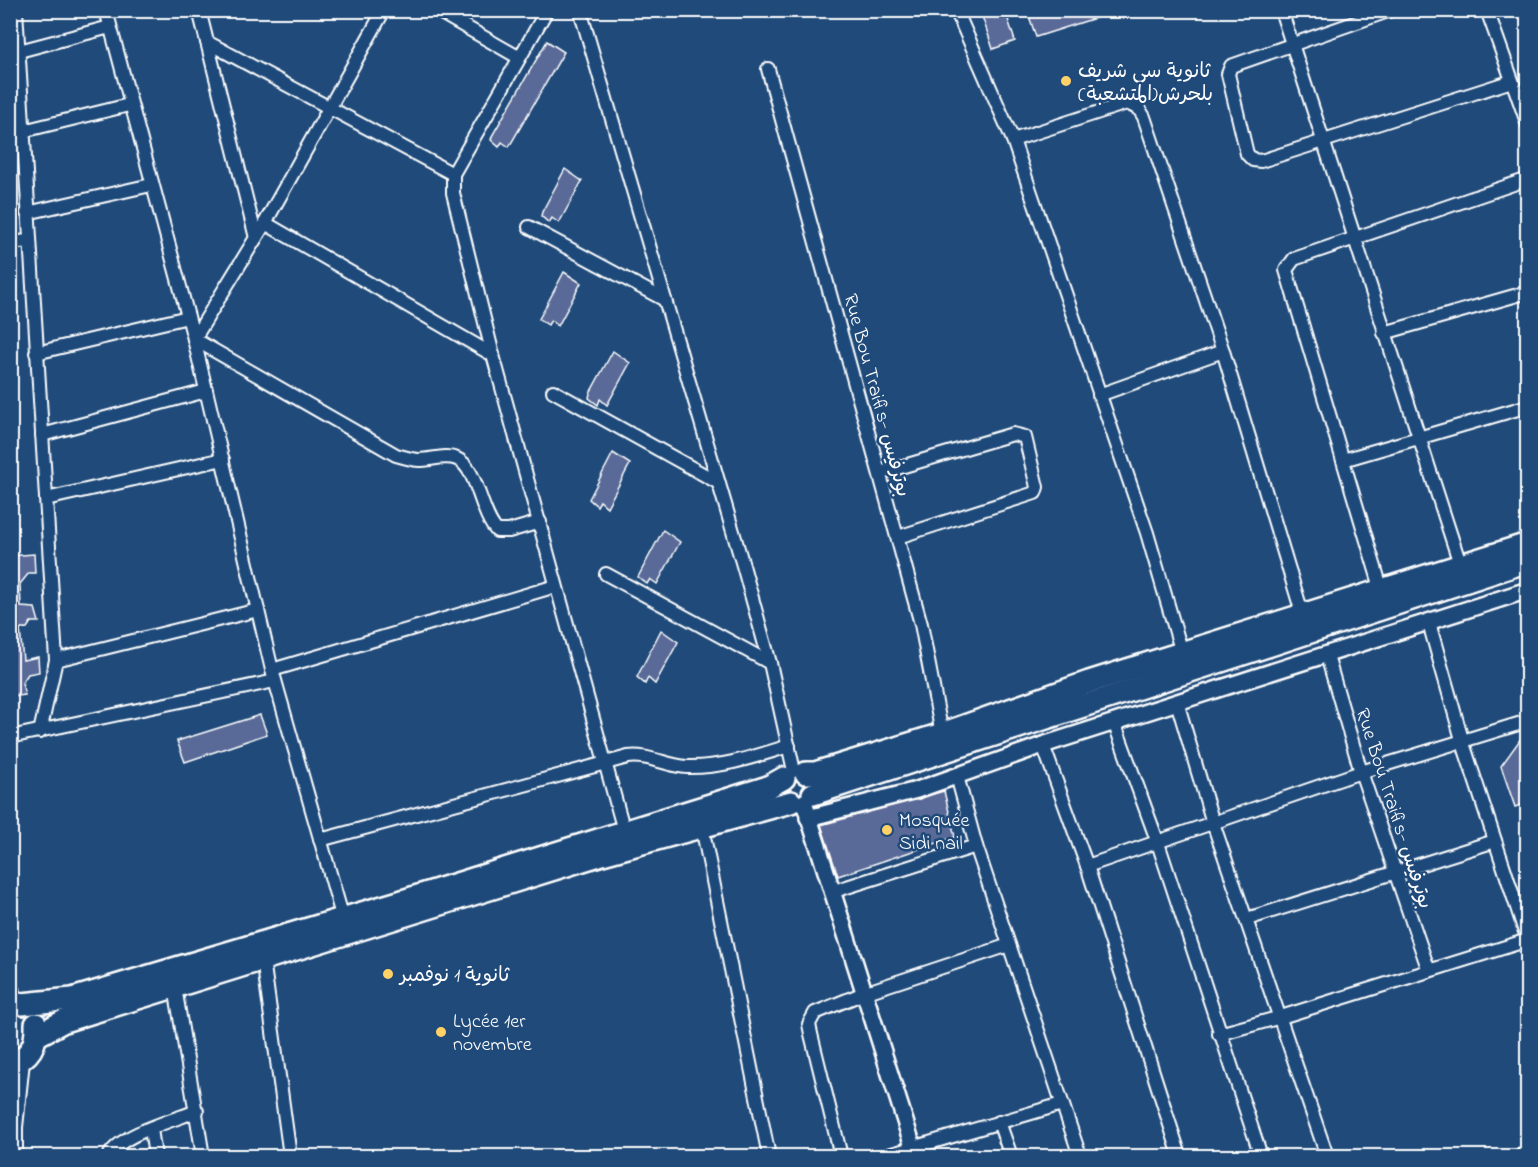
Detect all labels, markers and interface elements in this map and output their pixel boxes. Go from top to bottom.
place label: ثانوية سي شريف بلحرش(المتشعبة) [1078,58,1213,110]
marker: ثانوية سي شريف بلحرش(المتشعبة) [1059,74,1073,88]
street label: Rue Bou Traifis- بوترفيس [834,291,917,500]
street label: Rue Bou Traifis- بوترفيس [1346,705,1439,913]
place label: Mosquée Sidi nail [899,807,969,859]
marker: Mosquée Sidi nail [880,823,894,837]
place label: ثانوية 1 نوفمبر [398,962,510,991]
marker: ثانوية 1 نوفمبر [381,967,395,981]
place label: Lycée 1er novembre [453,1008,532,1060]
marker: Lycée 1er novembre [434,1025,448,1039]

